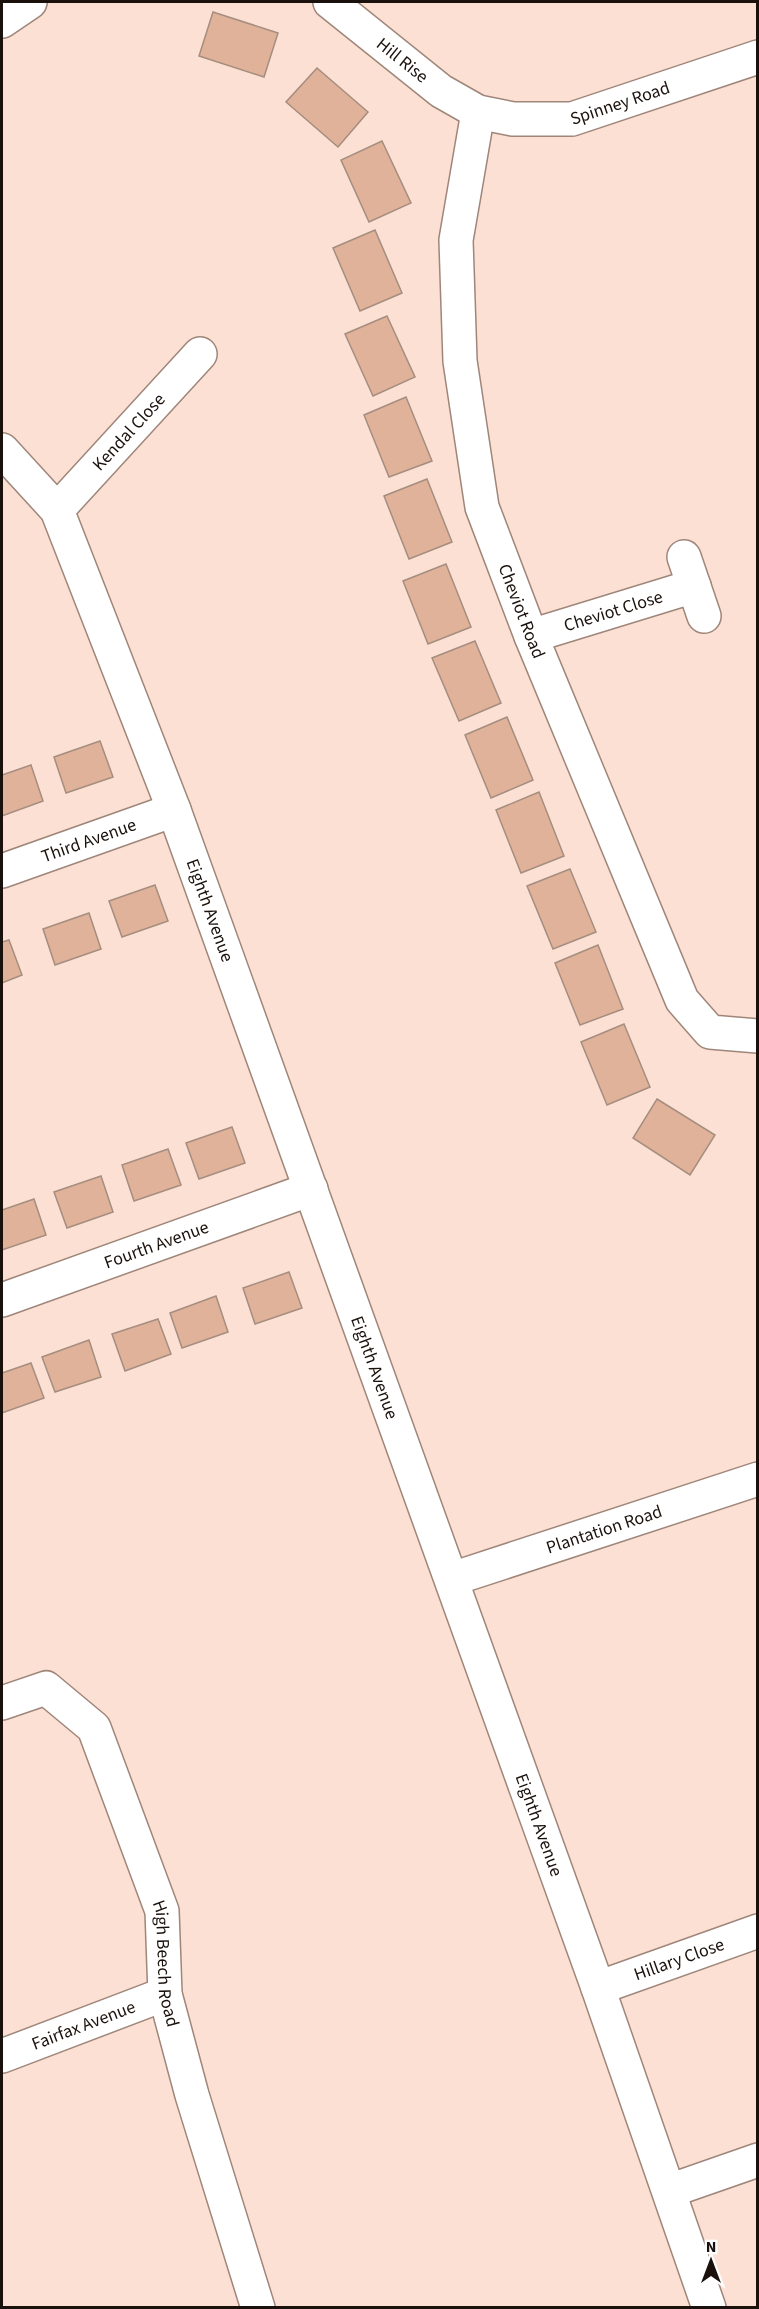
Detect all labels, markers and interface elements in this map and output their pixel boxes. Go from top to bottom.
street label: Hill Rise [371,32,434,89]
street label: Spinney Road [567,75,673,132]
street label: Kendal Close [87,388,171,477]
street label: Cheviot Road [492,560,551,663]
street label: Cheviot Close [561,584,666,638]
street label: Third Avenue [38,812,140,869]
street label: Eighth Avenue [180,855,240,965]
street label: Fourth Avenue [101,1215,212,1275]
street label: Eighth Avenue [344,1313,404,1423]
street label: Plantation Road [543,1499,665,1560]
street label: Eighth Avenue [509,1770,569,1880]
street label: High Beech Road [146,1897,185,2030]
street label: Hillary Close [631,1932,728,1987]
street label: Fairfax Avenue [28,1994,139,2057]
north arrow [681,2231,741,2291]
text: N [706,2236,716,2258]

